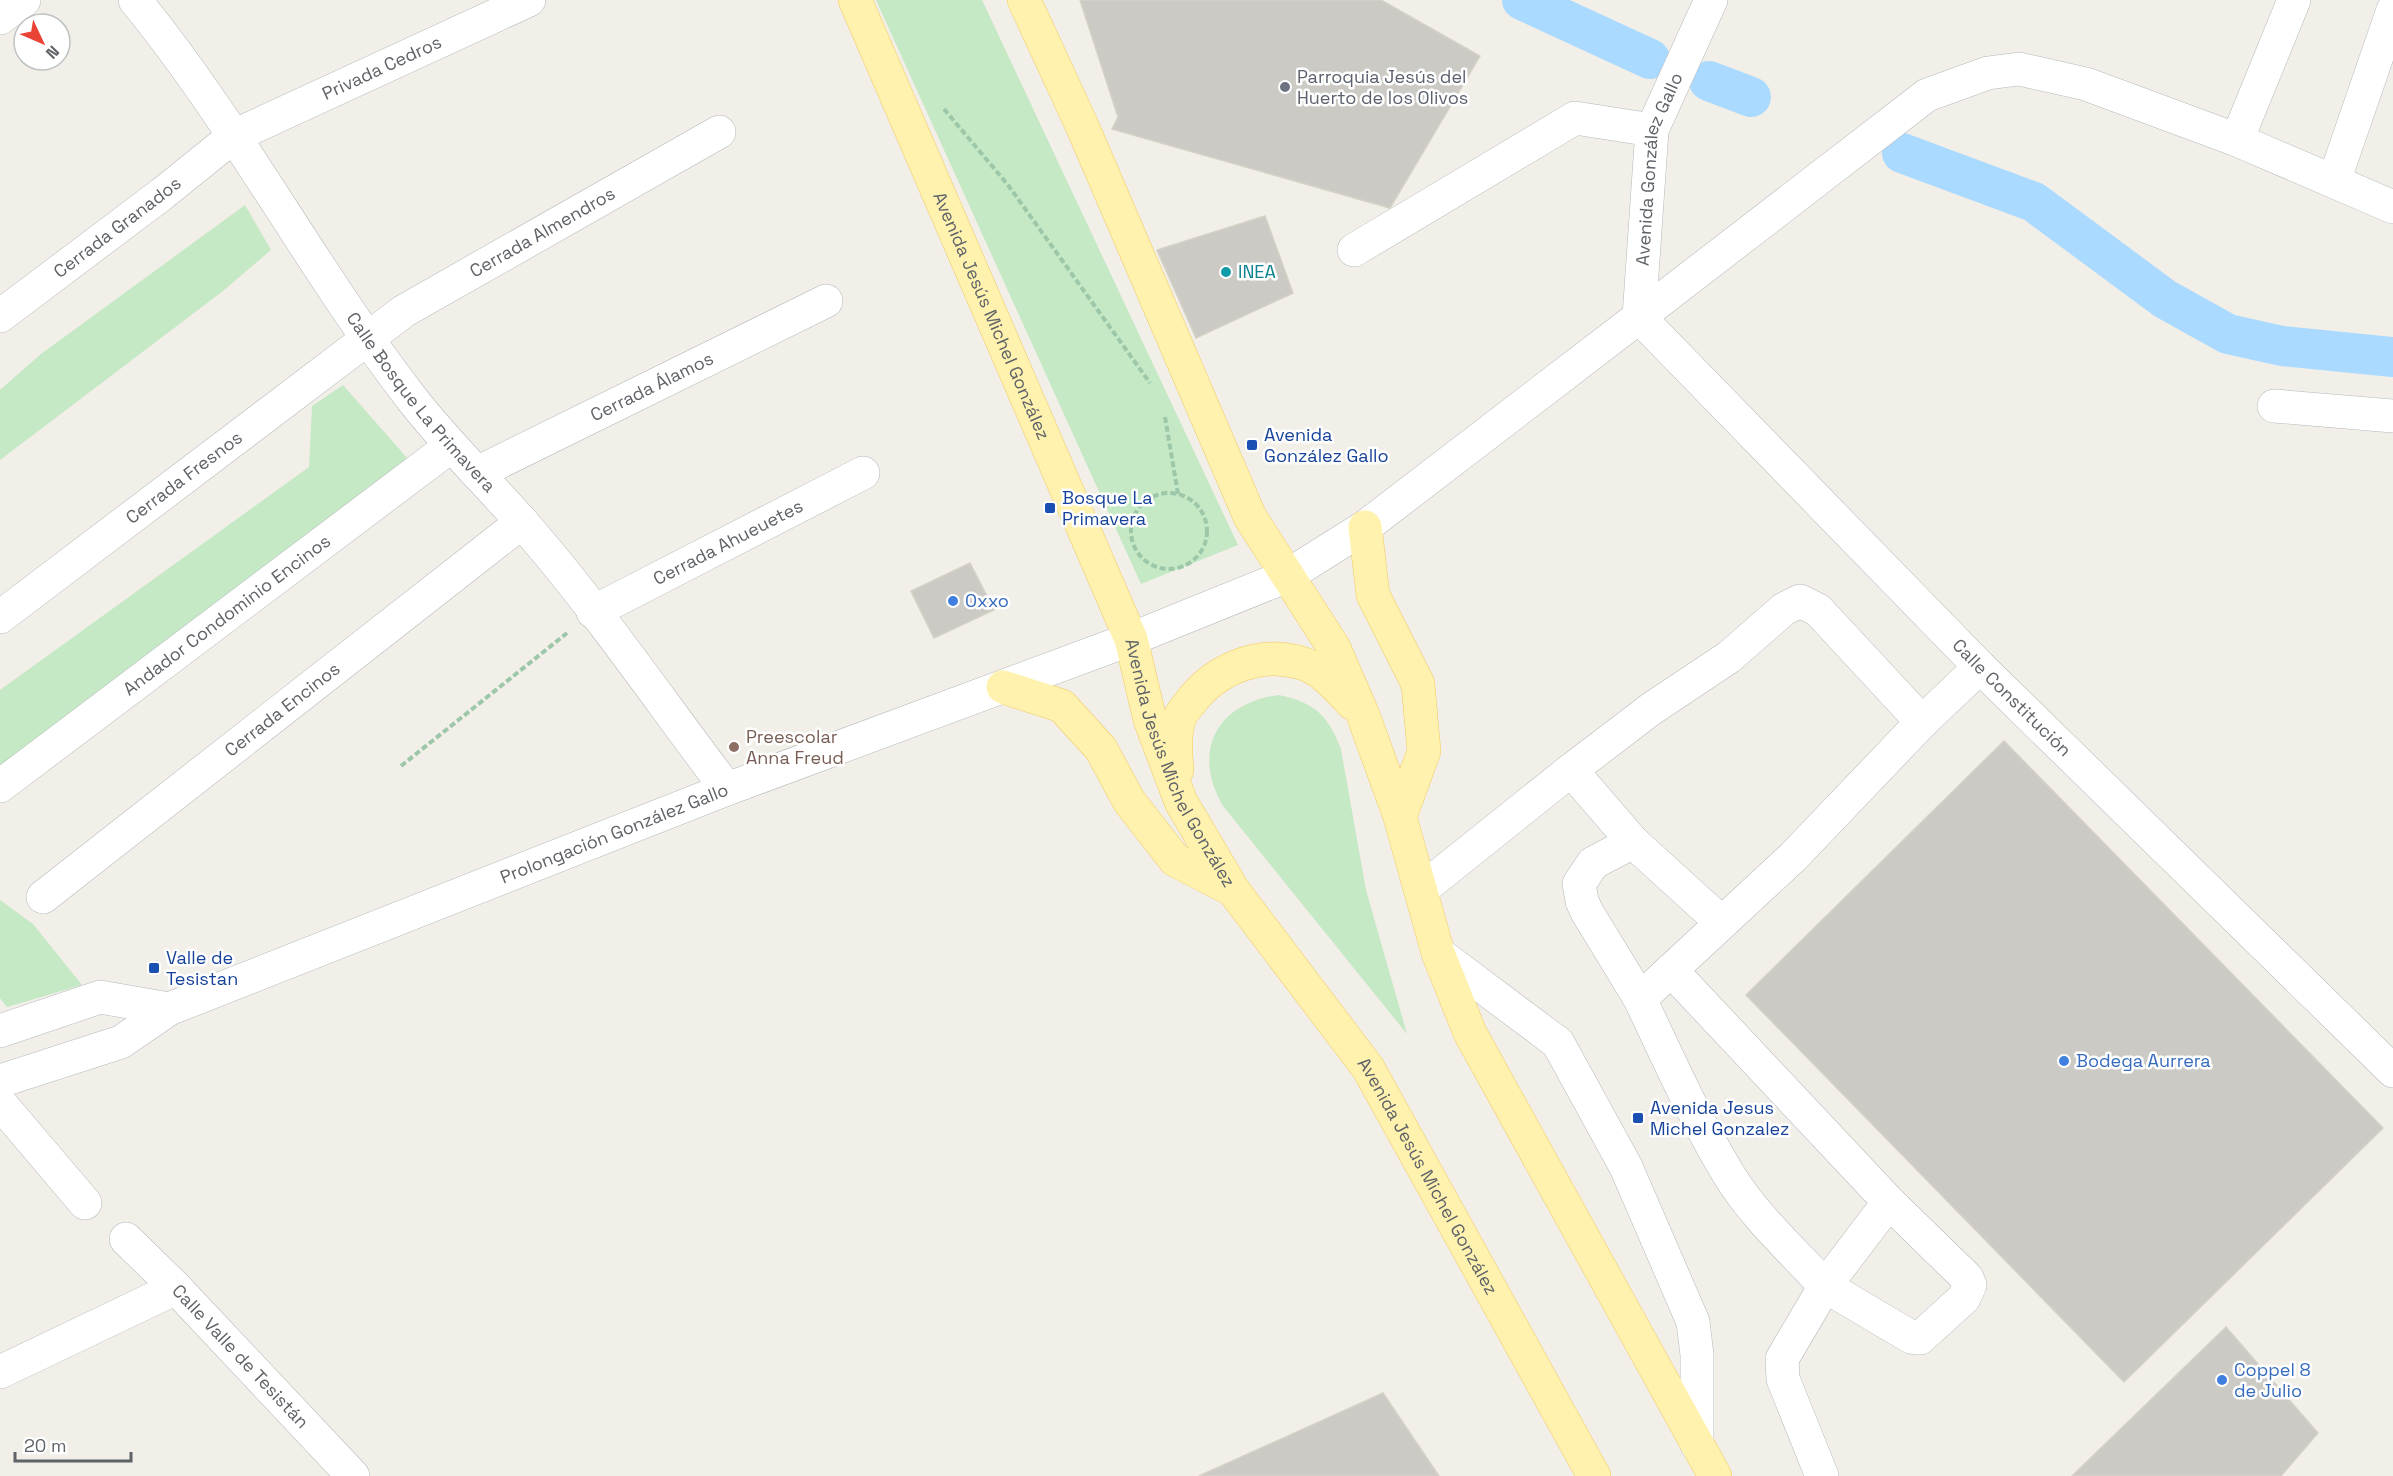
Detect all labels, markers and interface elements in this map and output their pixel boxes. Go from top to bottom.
north arrow [12,12,72,72]
street label: Privada Cedros [318,30,445,105]
text: N [41,41,64,63]
place label: Parroquia Jesús del Huerto de los Olivos [1297,65,1468,109]
street label: Avenida González Gallo [1631,69,1688,267]
marker: Parroquia Jesús del Huerto de los Olivos [1278,80,1292,94]
street label: Cerrada Granados [49,171,186,283]
street label: Cerrada Almendros [465,182,619,282]
street label: Avenida Jesús Michel González [928,188,1056,443]
place label: INEA [1238,260,1276,283]
marker: INEA [1219,265,1233,279]
street label: Calle Bosque La Primavera [342,307,501,497]
street label: Cerrada Álamos [586,346,717,426]
place label: Avenida González Gallo [1264,423,1389,467]
street label: Cerrada Fresnos [121,426,247,529]
marker: Avenida González Gallo [1245,438,1259,452]
place label: Bosque La Primavera [1062,486,1153,530]
street label: Cerrada Ahueuetes [649,494,807,590]
marker: Bosque La Primavera [1043,501,1057,515]
street label: Andador Condominio Encinos [118,529,335,700]
place label: Oxxo [965,589,1009,612]
marker: Oxxo [946,594,960,608]
street label: Calle Constitución [1948,633,2077,761]
street label: Avenida Jesús Michel González [1120,636,1241,891]
street label: Cerrada Encinos [220,657,344,761]
place label: Preescolar Anna Freud [746,725,844,769]
marker: Preescolar Anna Freud [727,740,741,754]
street label: Prolongación González Gallo [497,778,732,888]
place label: Valle de Tesistan [166,946,238,990]
marker: Valle de Tesistan [147,961,161,975]
place label: Bodega Aurrera [2076,1049,2211,1072]
street label: Avenida Jesús Michel González [1353,1052,1503,1299]
marker: Bodega Aurrera [2057,1054,2071,1068]
place label: Avenida Jesus Michel Gonzalez [1650,1096,1789,1140]
marker: Avenida Jesus Michel Gonzalez [1631,1111,1645,1125]
street label: Calle Valle de Tesistán [167,1279,314,1433]
place label: Coppel 8 de Julio [2234,1358,2311,1402]
marker: Coppel 8 de Julio [2215,1373,2229,1387]
scale bar [15,1425,130,1463]
text: 20 m [24,1434,67,1457]

